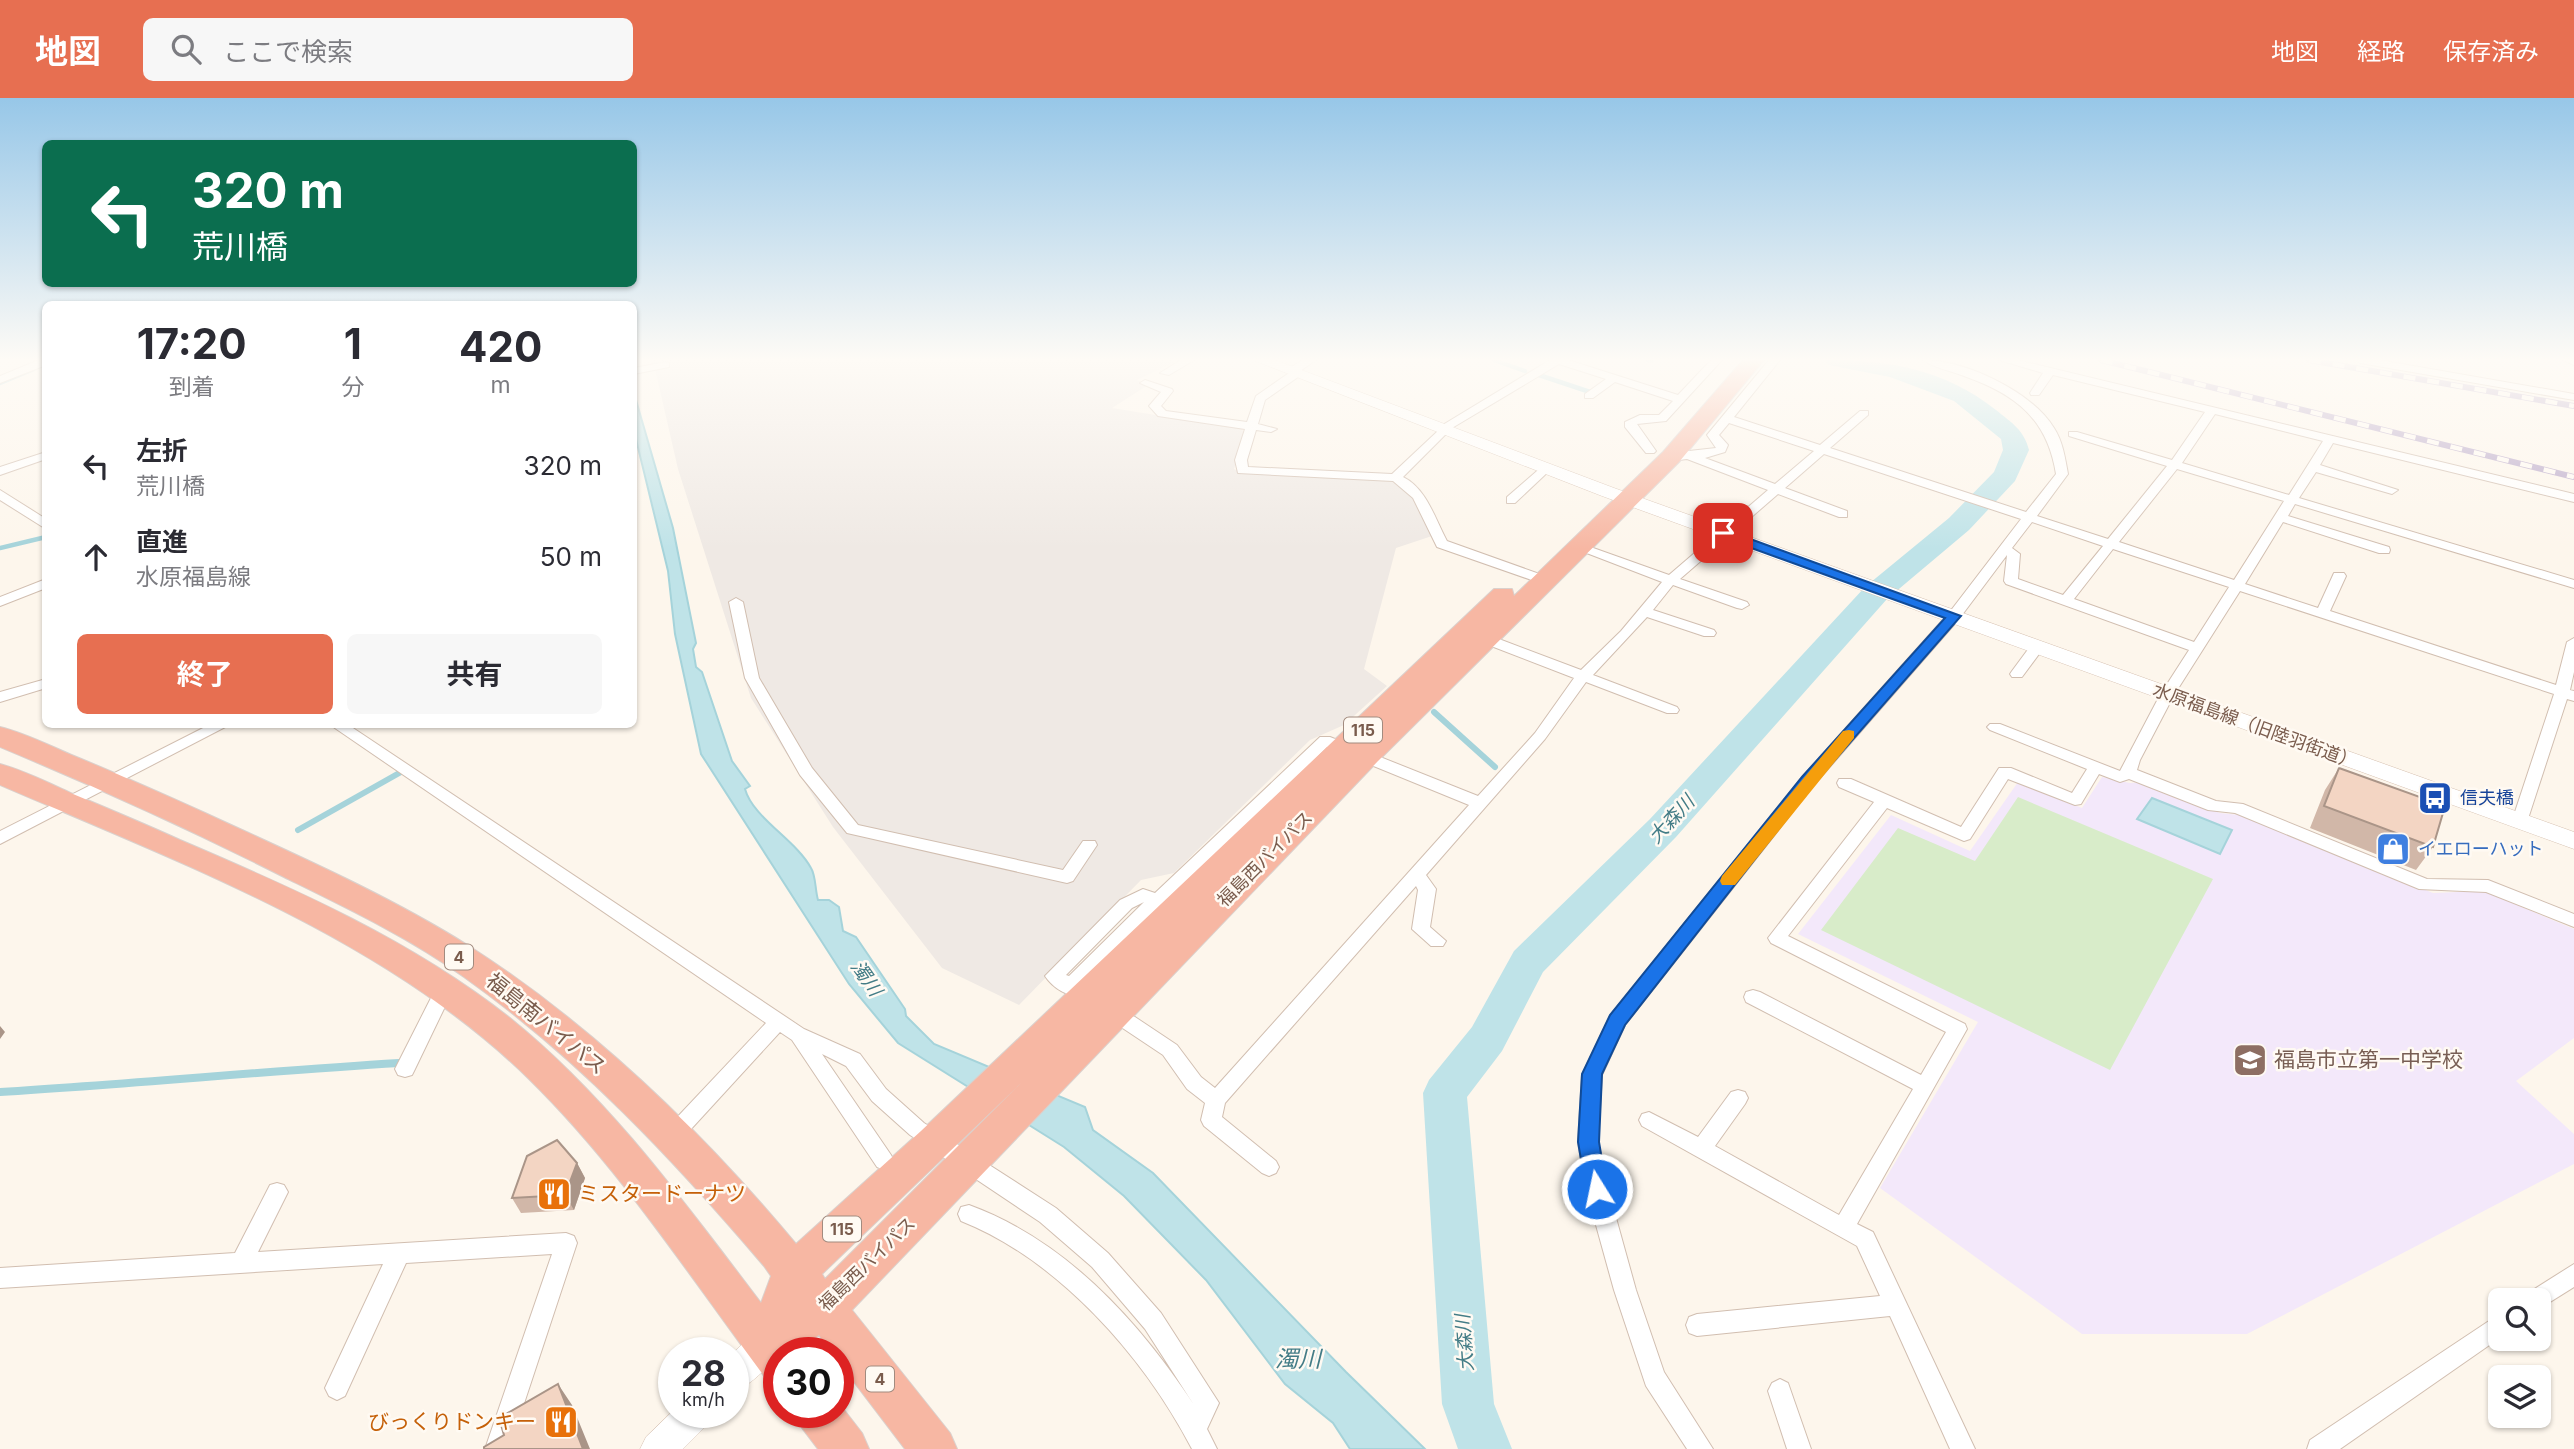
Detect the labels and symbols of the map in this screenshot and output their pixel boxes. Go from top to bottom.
pin [1693,503,1753,563]
street label: 水原福島線（旧陸羽街道） [2150,679,2360,772]
road number: 115 [1344,718,1382,743]
bus stop icon: 信夫橋 [2416,779,2454,817]
place label: 信夫橋 [2460,787,2514,808]
water label: 大森川 [1644,789,1701,848]
street label: 福島西バイパス [1213,807,1316,910]
shop icon: イエローハット [2374,830,2412,868]
place label: イエローハット [2418,838,2543,859]
road number: 4 [445,944,473,970]
water label: 濁川 [846,956,888,1002]
street label: 福島南バイパス [481,968,611,1079]
school or university icon: 福島市立第一中学校 [2231,1041,2269,1079]
place label: 福島市立第一中学校 [2274,1047,2463,1072]
position arrow [1560,1152,1634,1226]
restaurant icon: ミスタードーナツ [535,1175,573,1213]
place label: ミスタードーナツ [578,1181,746,1206]
street label: 福島西バイパス [814,1212,919,1315]
road number: 115 [823,1217,861,1242]
water label: 大森川 [1451,1312,1478,1372]
speed limit sign: 30 [763,1337,854,1428]
water label: 濁川 [1275,1345,1324,1373]
road number: 4 [866,1366,894,1392]
restaurant icon: びっくりドンキー [542,1403,580,1441]
place label: びっくりドンキー [368,1409,536,1434]

